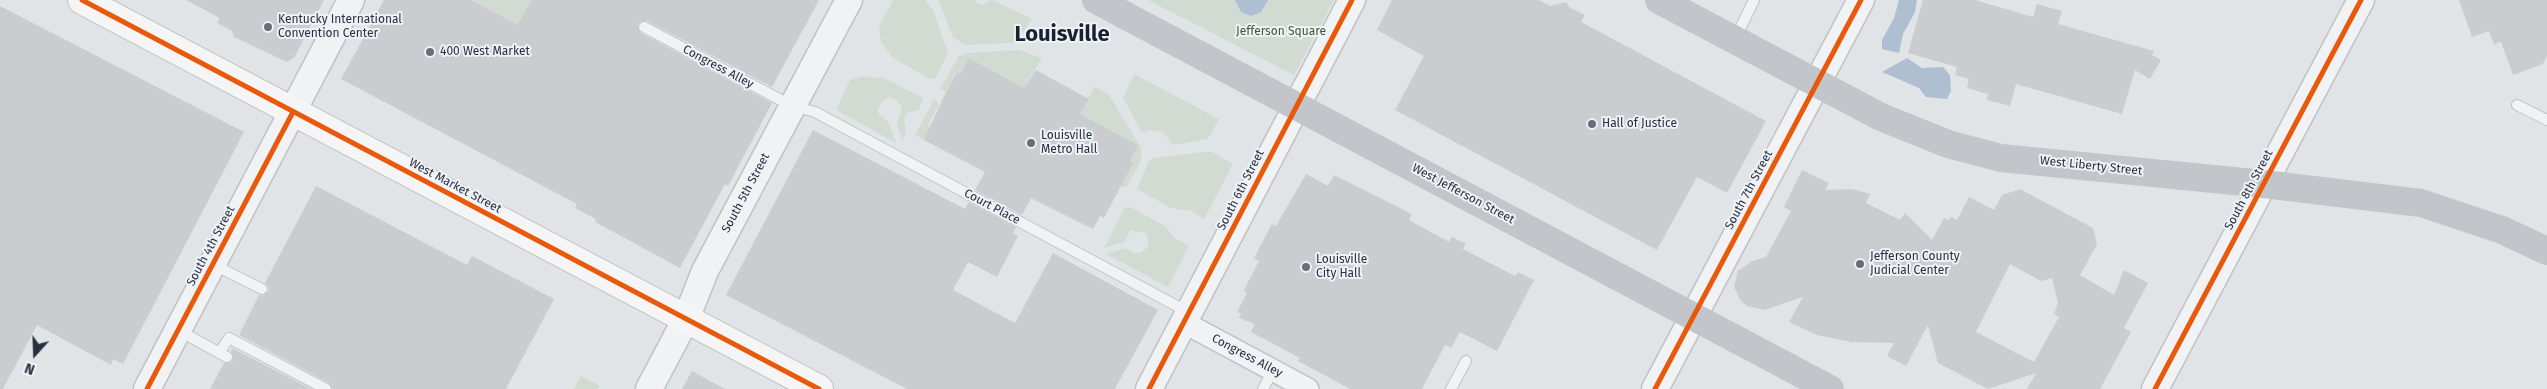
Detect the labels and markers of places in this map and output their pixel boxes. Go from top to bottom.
place label: Kentucky International Convention Center [278,13,402,41]
marker: Kentucky International Convention Center [262,21,274,33]
place label: 400 West Market [440,45,530,59]
marker: 400 West Market [424,46,436,58]
place label: Hall of Justice [1602,117,1677,131]
marker: Hall of Justice [1586,118,1598,130]
place label: Louisville Metro Hall [1041,129,1097,157]
marker: Louisville Metro Hall [1025,137,1037,149]
place label: Jefferson County Judicial Center [1870,250,1960,278]
place label: Louisville City Hall [1316,253,1367,281]
marker: Jefferson County Judicial Center [1854,258,1866,270]
marker: Louisville City Hall [1300,261,1312,273]

